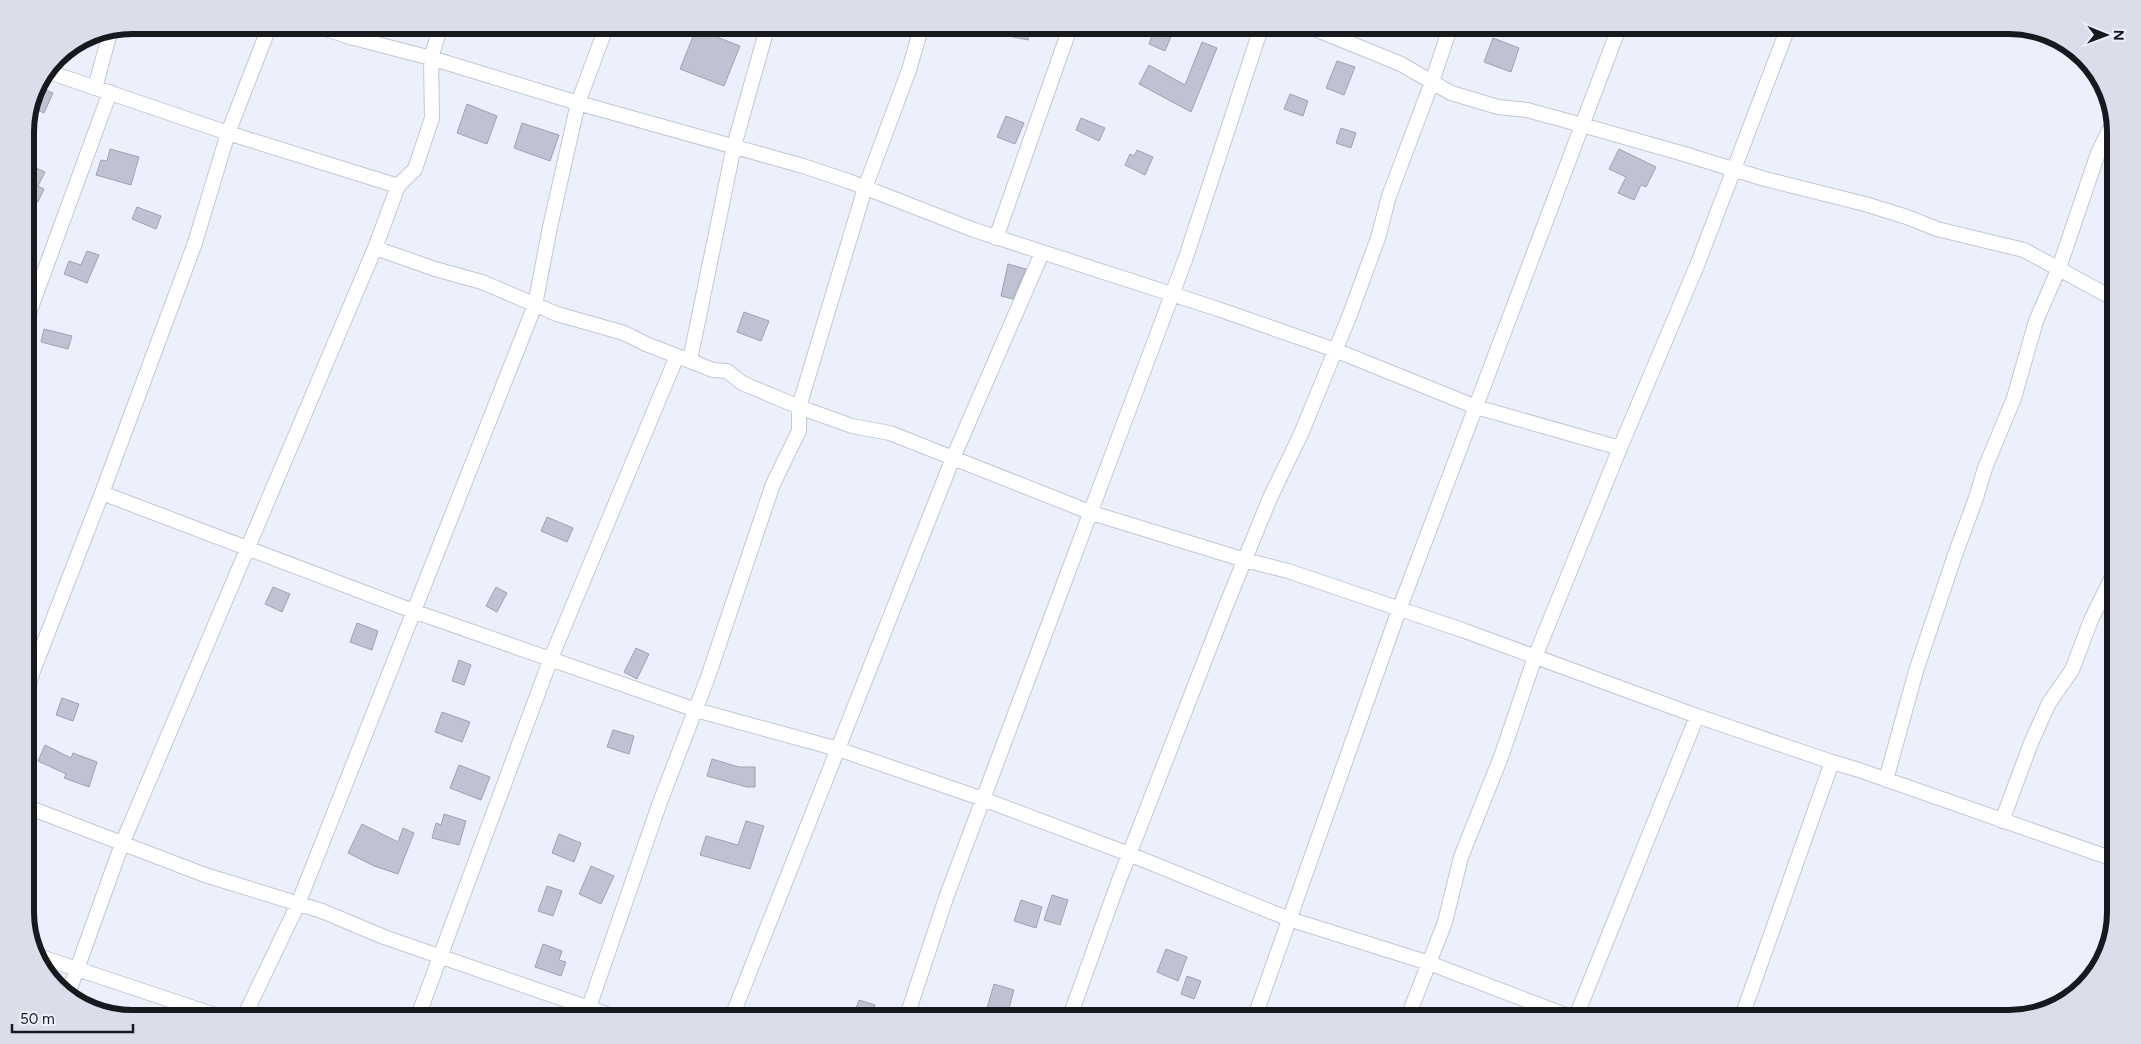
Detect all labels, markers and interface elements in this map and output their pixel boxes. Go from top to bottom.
north arrow [2081,10,2131,60]
text: N [2110,30,2127,41]
scale bar [12,1002,134,1034]
text: 50 m [20,1010,55,1028]

